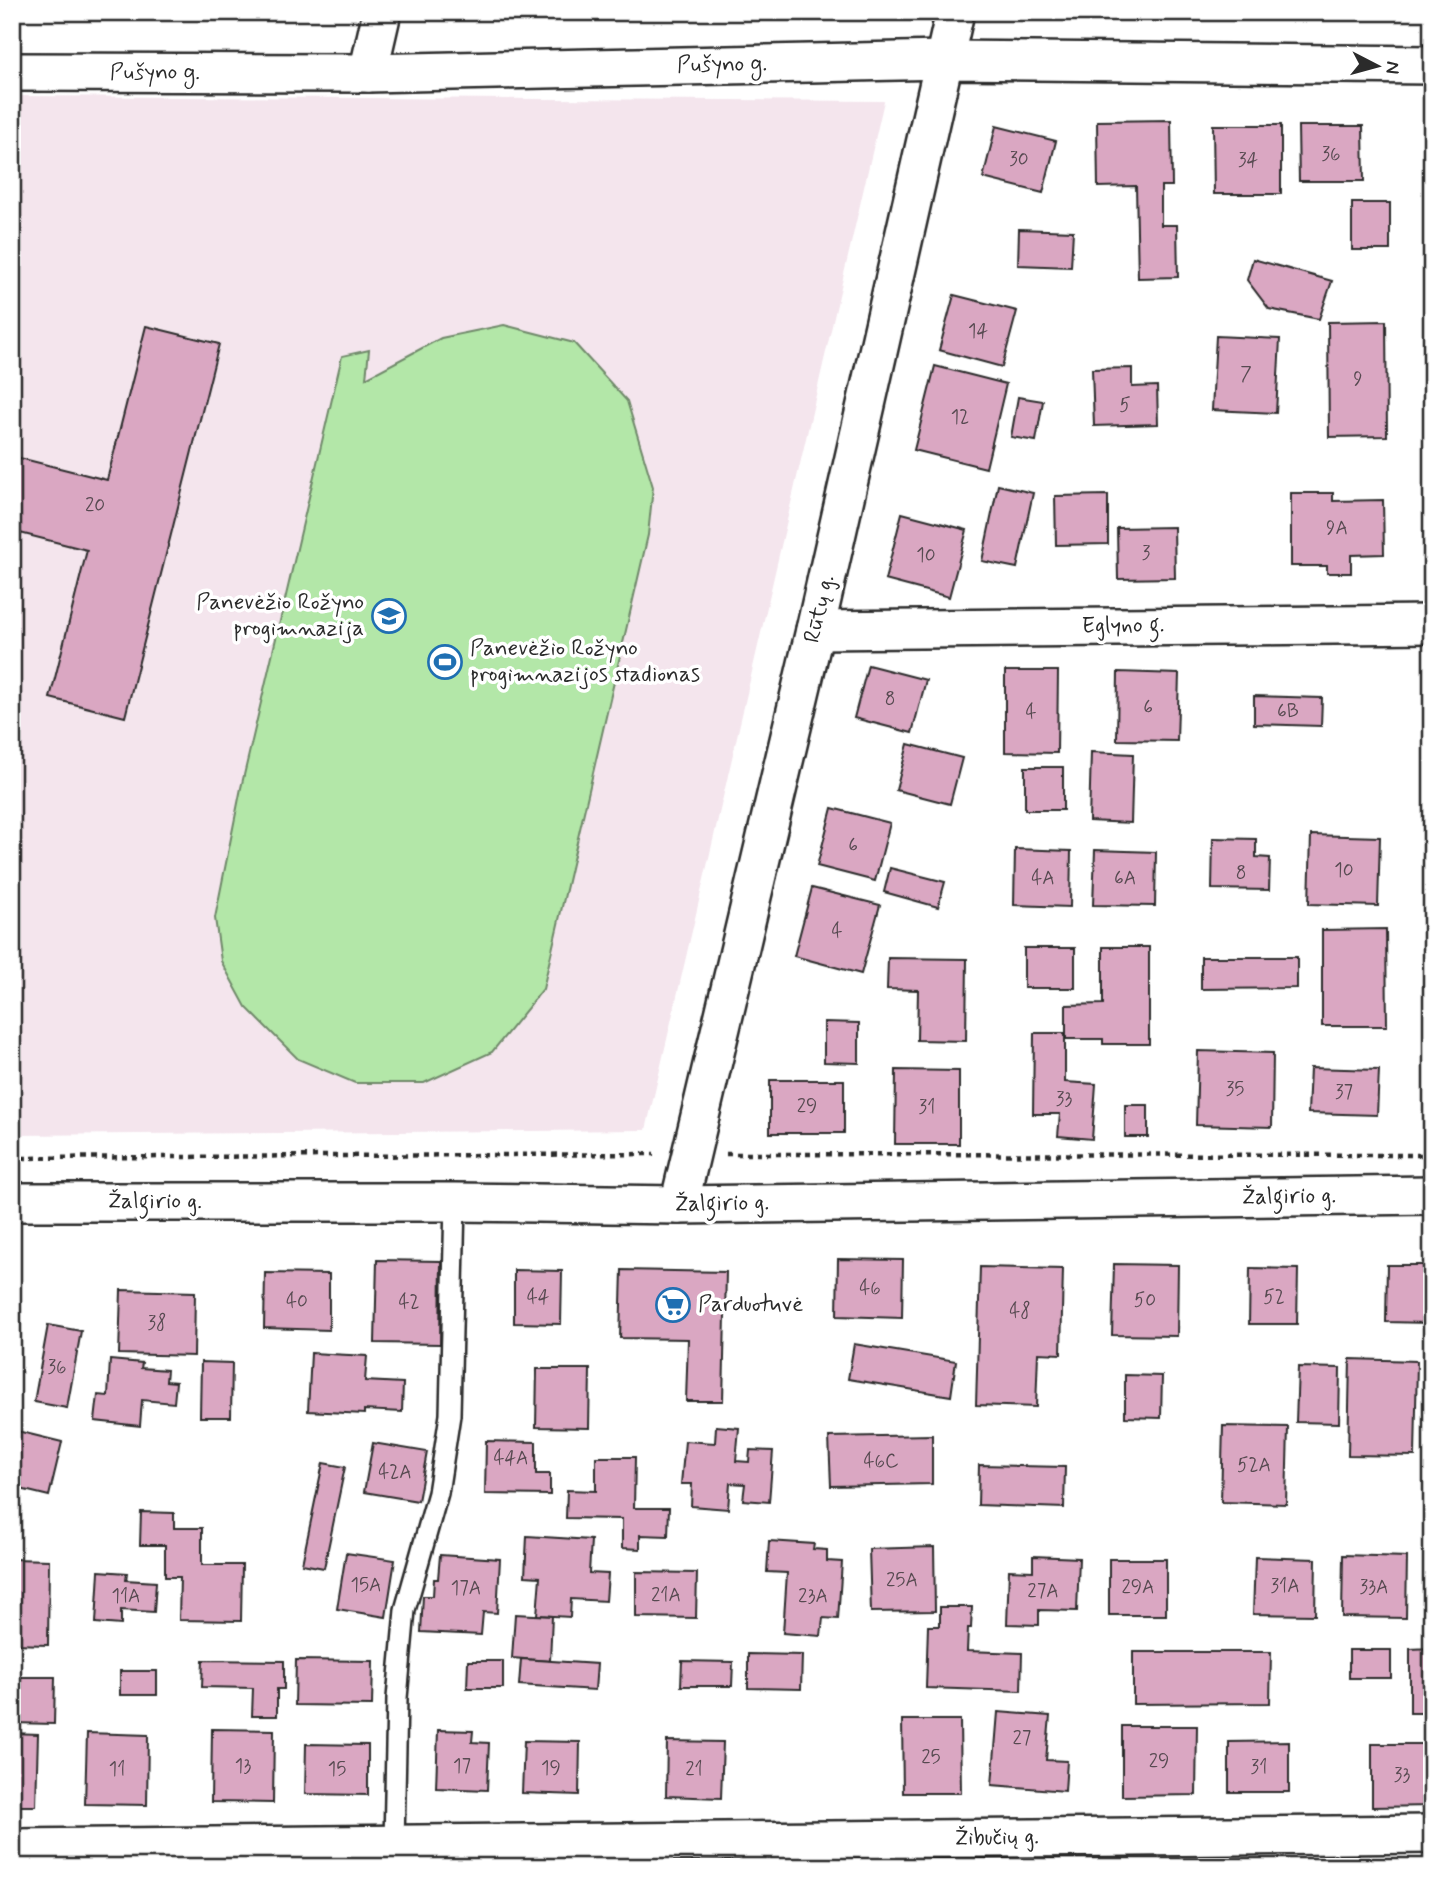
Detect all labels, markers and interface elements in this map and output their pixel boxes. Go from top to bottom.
north arrow [1342,32,1412,102]
street label: Pušyno g. [677,49,767,83]
street label: Pušyno g. [110,58,200,90]
text: N [1379,60,1406,75]
house number: 36 [1321,142,1341,167]
house number: 30 [1009,147,1029,172]
house number: 34 [1238,148,1258,173]
house number: 14 [968,319,988,344]
house number: 7 [1240,362,1252,387]
house number: 9 [1353,367,1363,392]
house number: 5 [1119,393,1131,418]
house number: 12 [951,405,969,430]
house number: 20 [85,493,105,518]
house number: 9A [1326,516,1348,541]
house number: 3 [1142,541,1151,566]
house number: 10 [916,543,936,568]
street label: Rūtų g. [798,572,842,646]
place label: Panevėžio Rožyno progimnazija [196,588,364,644]
school or university icon: Panevėžio Rožyno progimnazija [370,597,408,635]
street label: Eglyno g. [1081,610,1165,644]
place label: Panevėžio Rožyno progimnazijos stadionas [470,634,700,690]
sports icon: Panevėžio Rožyno progimnazijos stadionas [426,643,464,681]
house number: 8 [885,687,895,712]
house number: 6 [1143,695,1153,720]
house number: 6B [1277,699,1299,724]
house number: 4 [1025,700,1037,725]
house number: 6 [848,833,858,858]
house number: 10 [1334,858,1354,883]
house number: 8 [1236,861,1246,886]
house number: 4A [1031,866,1055,891]
house number: 6A [1114,866,1136,891]
house number: 4 [831,919,843,944]
house number: 35 [1226,1077,1244,1102]
house number: 37 [1335,1080,1353,1105]
house number: 33 [1056,1087,1072,1112]
house number: 29 [797,1094,817,1119]
house number: 31 [919,1095,935,1120]
street label: Žalgirio g. [1242,1181,1336,1215]
street label: Žalgirio g. [108,1187,202,1219]
street label: Žalgirio g. [675,1188,769,1222]
house number: 46 [859,1276,881,1301]
house number: 44 [527,1285,549,1310]
house number: 52 [1263,1285,1285,1310]
supermarket icon: Parduotuvė [654,1286,692,1324]
house number: 50 [1134,1288,1156,1313]
house number: 40 [286,1289,308,1314]
house number: 42 [398,1290,420,1315]
place label: Parduotuvė [698,1290,803,1320]
house number: 48 [1009,1299,1031,1324]
house number: 38 [147,1311,167,1336]
house number: 36 [47,1355,67,1380]
house number: 44A [493,1446,529,1471]
house number: 46C [863,1449,899,1474]
house number: 52A [1237,1453,1271,1478]
house number: 42A [378,1460,412,1485]
house number: 25A [886,1568,918,1593]
house number: 15A [350,1573,382,1598]
house number: 31A [1270,1574,1300,1599]
house number: 29A [1121,1575,1155,1600]
house number: 33A [1359,1575,1389,1600]
house number: 17A [451,1576,481,1601]
house number: 27A [1027,1579,1059,1604]
house number: 21A [651,1583,681,1608]
house number: 11A [111,1584,141,1609]
house number: 23A [798,1584,828,1609]
house number: 27 [1013,1726,1031,1751]
house number: 25 [921,1745,941,1770]
house number: 29 [1149,1749,1169,1774]
house number: 13 [235,1754,251,1779]
house number: 17 [453,1754,471,1779]
house number: 31 [1251,1755,1267,1780]
house number: 19 [541,1756,561,1781]
house number: 11 [109,1757,125,1782]
house number: 15 [328,1757,346,1782]
house number: 21 [685,1757,703,1782]
house number: 33 [1394,1763,1410,1788]
street label: Žibučių g. [955,1822,1039,1854]

